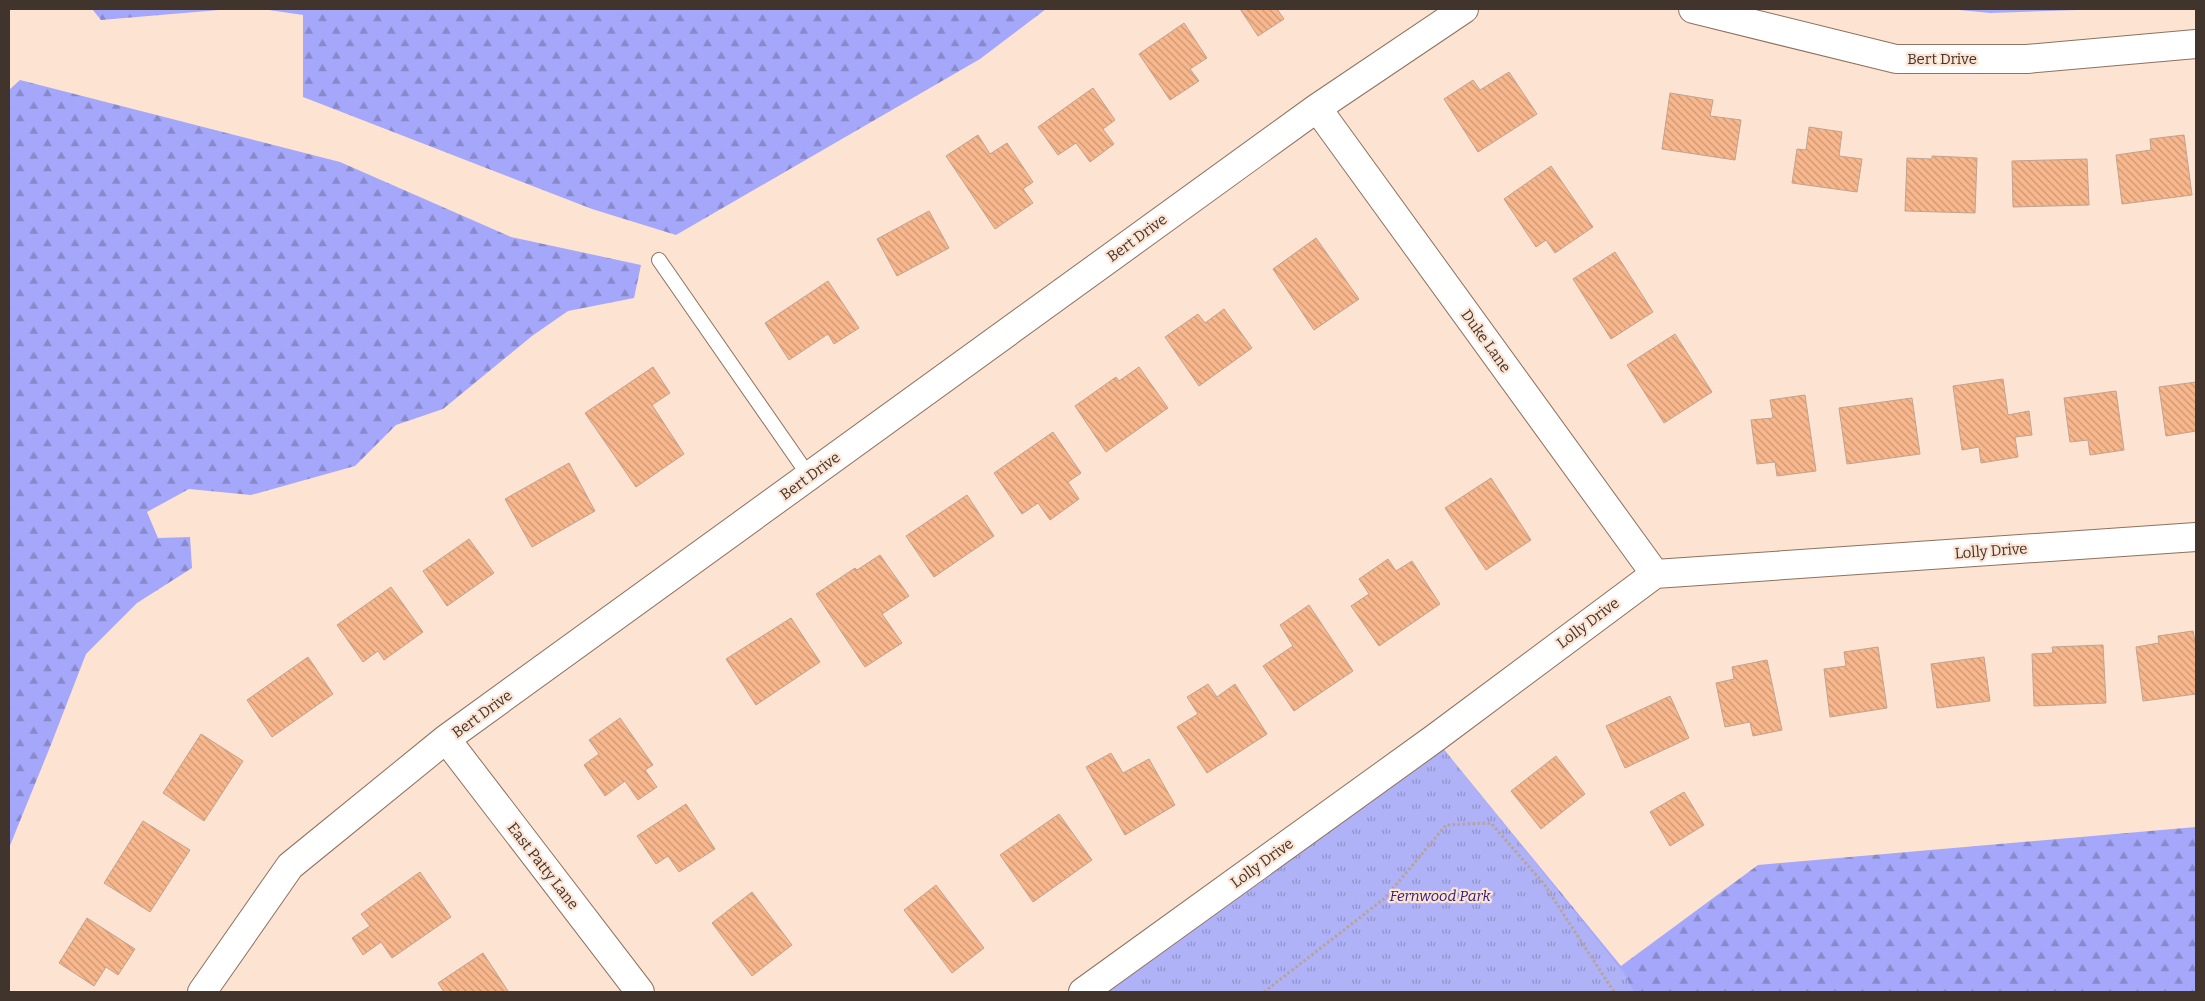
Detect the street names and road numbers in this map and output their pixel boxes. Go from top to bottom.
street label: Bert Drive [1907,50,1977,68]
street label: Bert Drive [1104,210,1170,266]
street label: Duke Lane [1457,306,1515,376]
street label: Bert Drive [777,448,843,504]
street label: Lolly Drive [1954,539,2028,563]
street label: Lolly Drive [1553,594,1623,652]
street label: Bert Drive [449,686,515,742]
street label: East Patty Lane [504,819,582,913]
street label: Lolly Drive [1227,834,1297,892]

